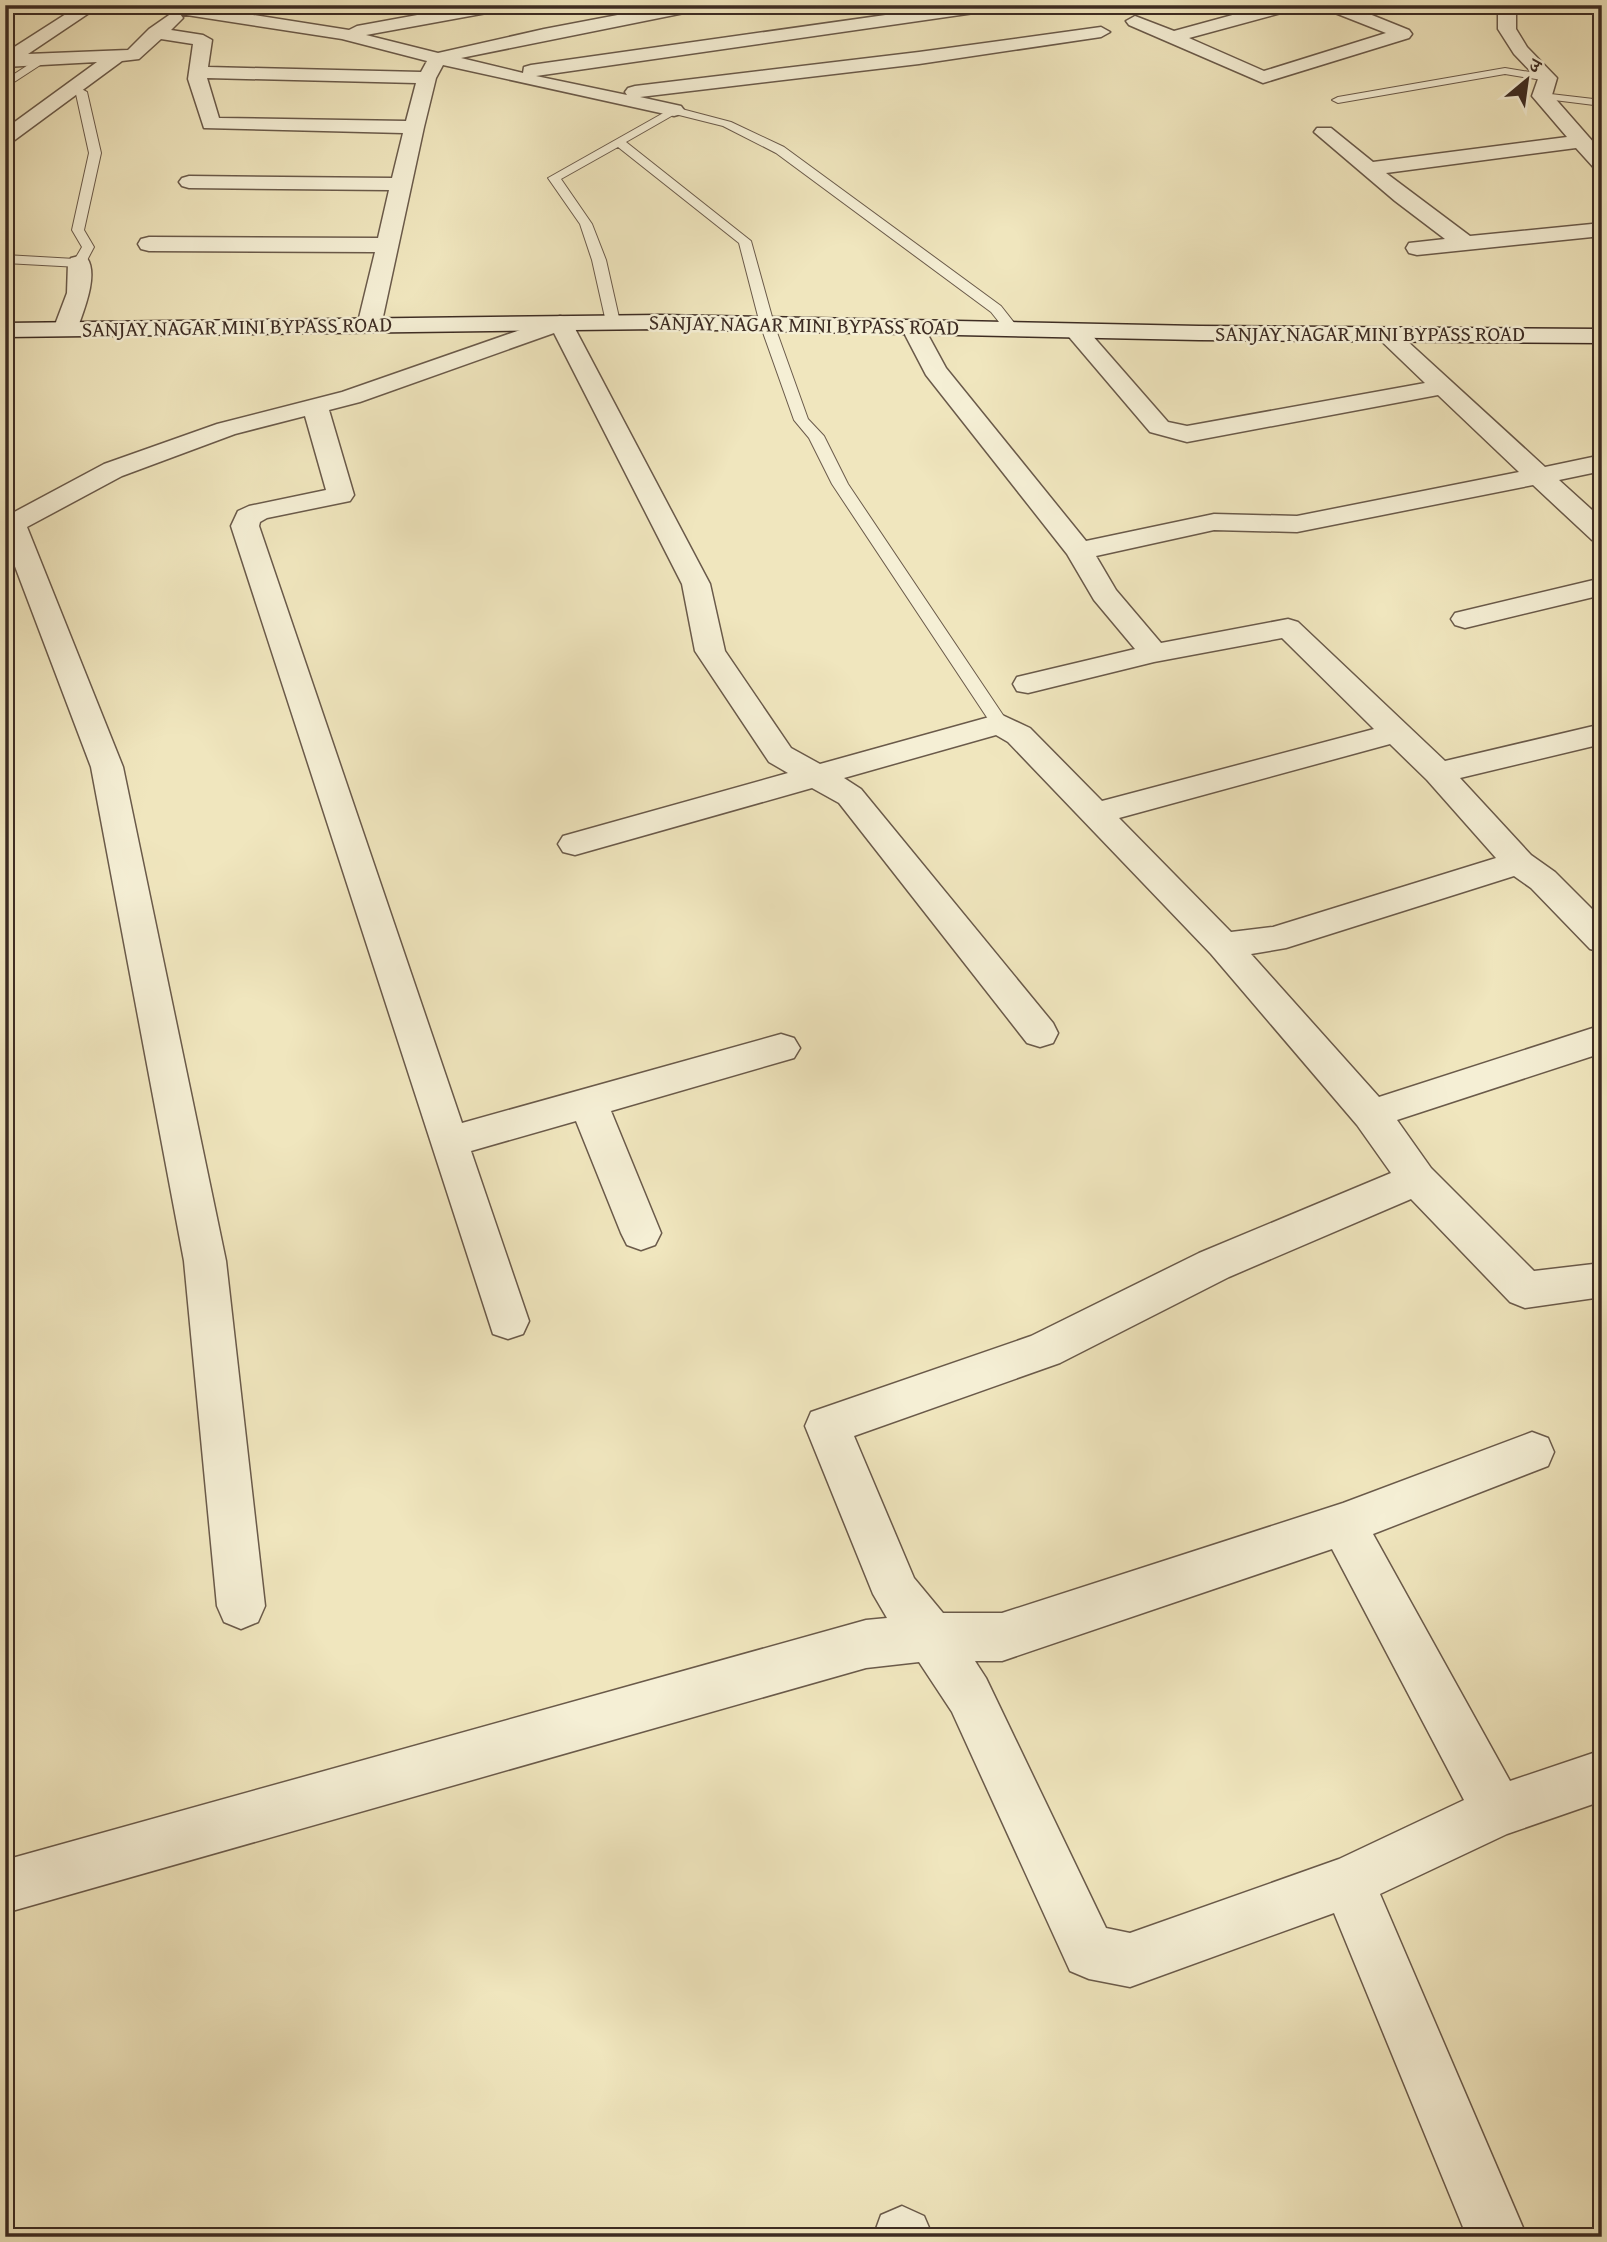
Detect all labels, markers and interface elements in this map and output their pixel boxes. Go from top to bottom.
north arrow [1492,46,1562,116]
text: उ [1522,50,1547,80]
street label: SANJAY NAGAR MINI BYPASS ROAD [649,306,959,343]
street label: SANJAY NAGAR MINI BYPASS ROAD [82,308,392,345]
street label: SANJAY NAGAR MINI BYPASS ROAD [1215,318,1525,349]

